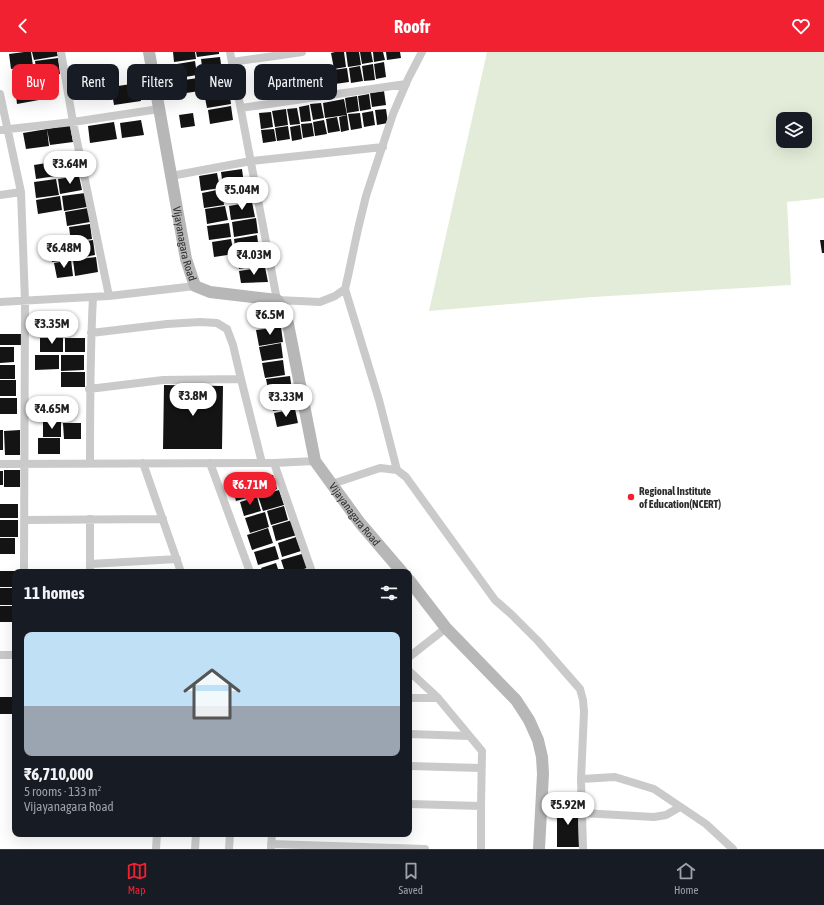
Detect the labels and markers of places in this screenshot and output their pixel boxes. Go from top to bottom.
pin: ₹3.64M [37,151,103,185]
pin: ₹5.04M [209,177,275,211]
pin: ₹6.48M [31,235,97,269]
pin: ₹4.03M [221,242,287,276]
pin: ₹6.5M [242,302,298,336]
pin: ₹3.35M [19,311,85,345]
pin: ₹3.8M [165,383,221,417]
pin: ₹3.33M [253,384,319,418]
pin: ₹4.65M [19,396,85,430]
pin: ₹6.71M [217,472,283,506]
place label: Regional Institute of Education(NCERT) [639,485,721,510]
marker: Regional Institute of Education(NCERT) [626,492,636,502]
pin: ₹5.92M [535,792,601,826]

